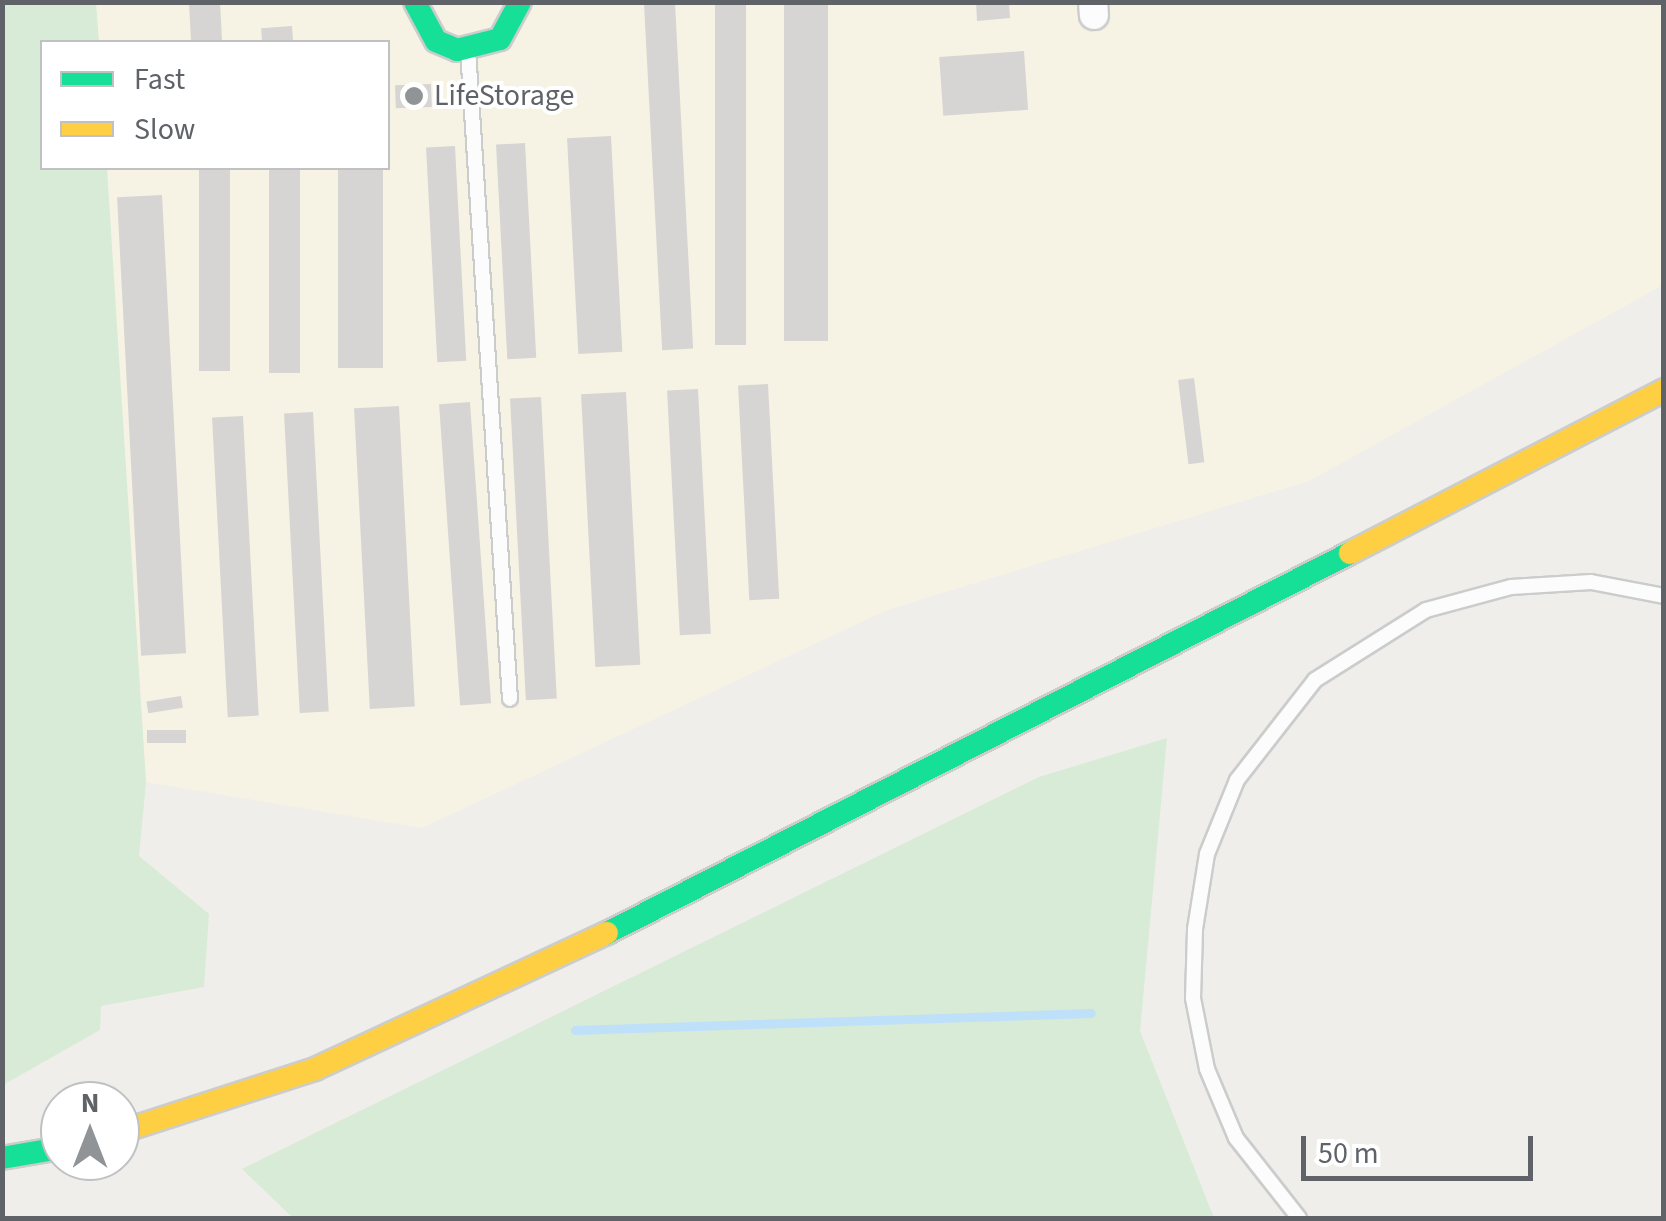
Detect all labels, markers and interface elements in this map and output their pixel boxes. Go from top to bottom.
legend [40,40,390,170]
text: Fast [134,58,185,101]
place label: LifeStorage [434,78,574,114]
marker: LifeStorage [403,85,425,107]
text: Slow [134,108,195,151]
north arrow [40,1081,140,1181]
text: N [81,1083,99,1123]
scale bar [1306,1116,1538,1178]
text: 50 m [1318,1132,1379,1175]

